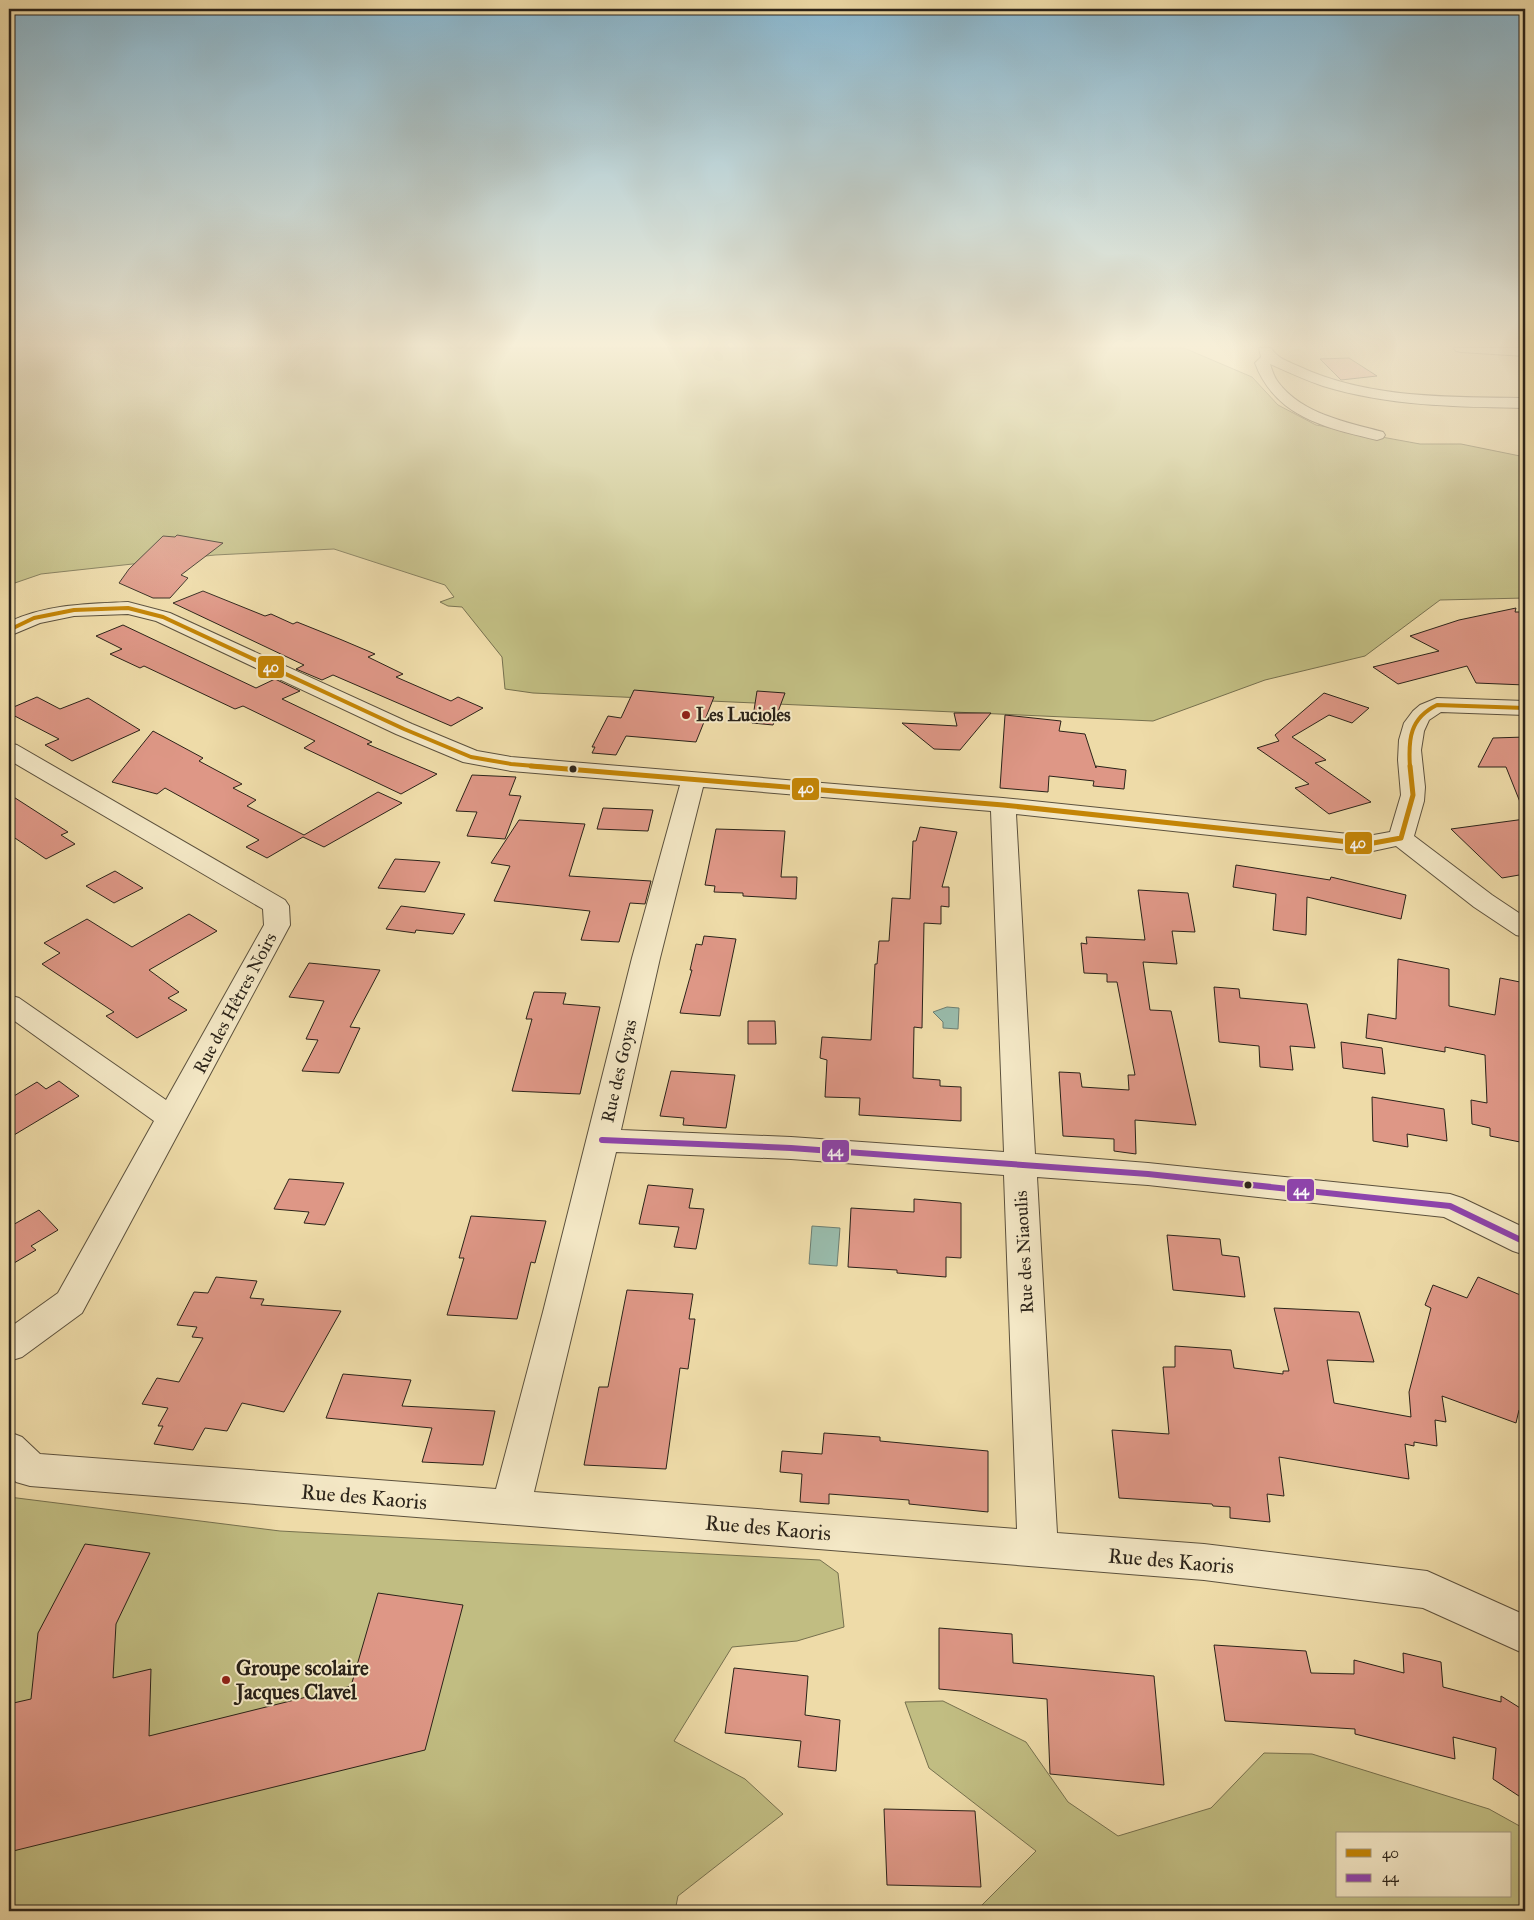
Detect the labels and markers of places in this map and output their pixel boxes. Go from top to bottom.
place label: Les Lucioles [696,704,791,726]
marker: Les Lucioles [680,709,692,721]
unlabelled marker [568,764,578,774]
unlabelled marker [1243,1180,1253,1190]
place label: Groupe scolaire Jacques Clavel [233,1655,369,1706]
marker: Groupe scolaire Jacques Clavel [220,1674,232,1686]

